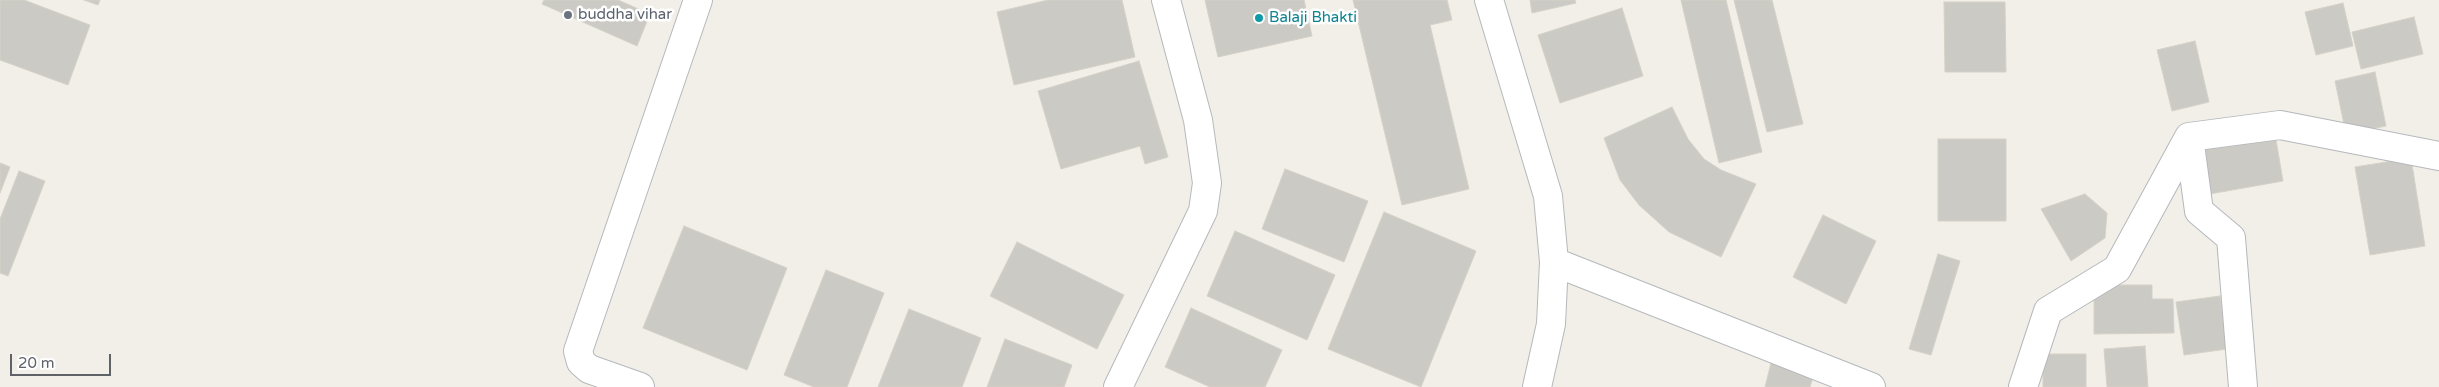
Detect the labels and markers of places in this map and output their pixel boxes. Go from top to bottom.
place label: buddha vihar [578,6,672,24]
marker: buddha vihar [562,9,574,21]
place label: Balaji Bhakti [1269,9,1357,27]
marker: Balaji Bhakti [1253,12,1265,24]

